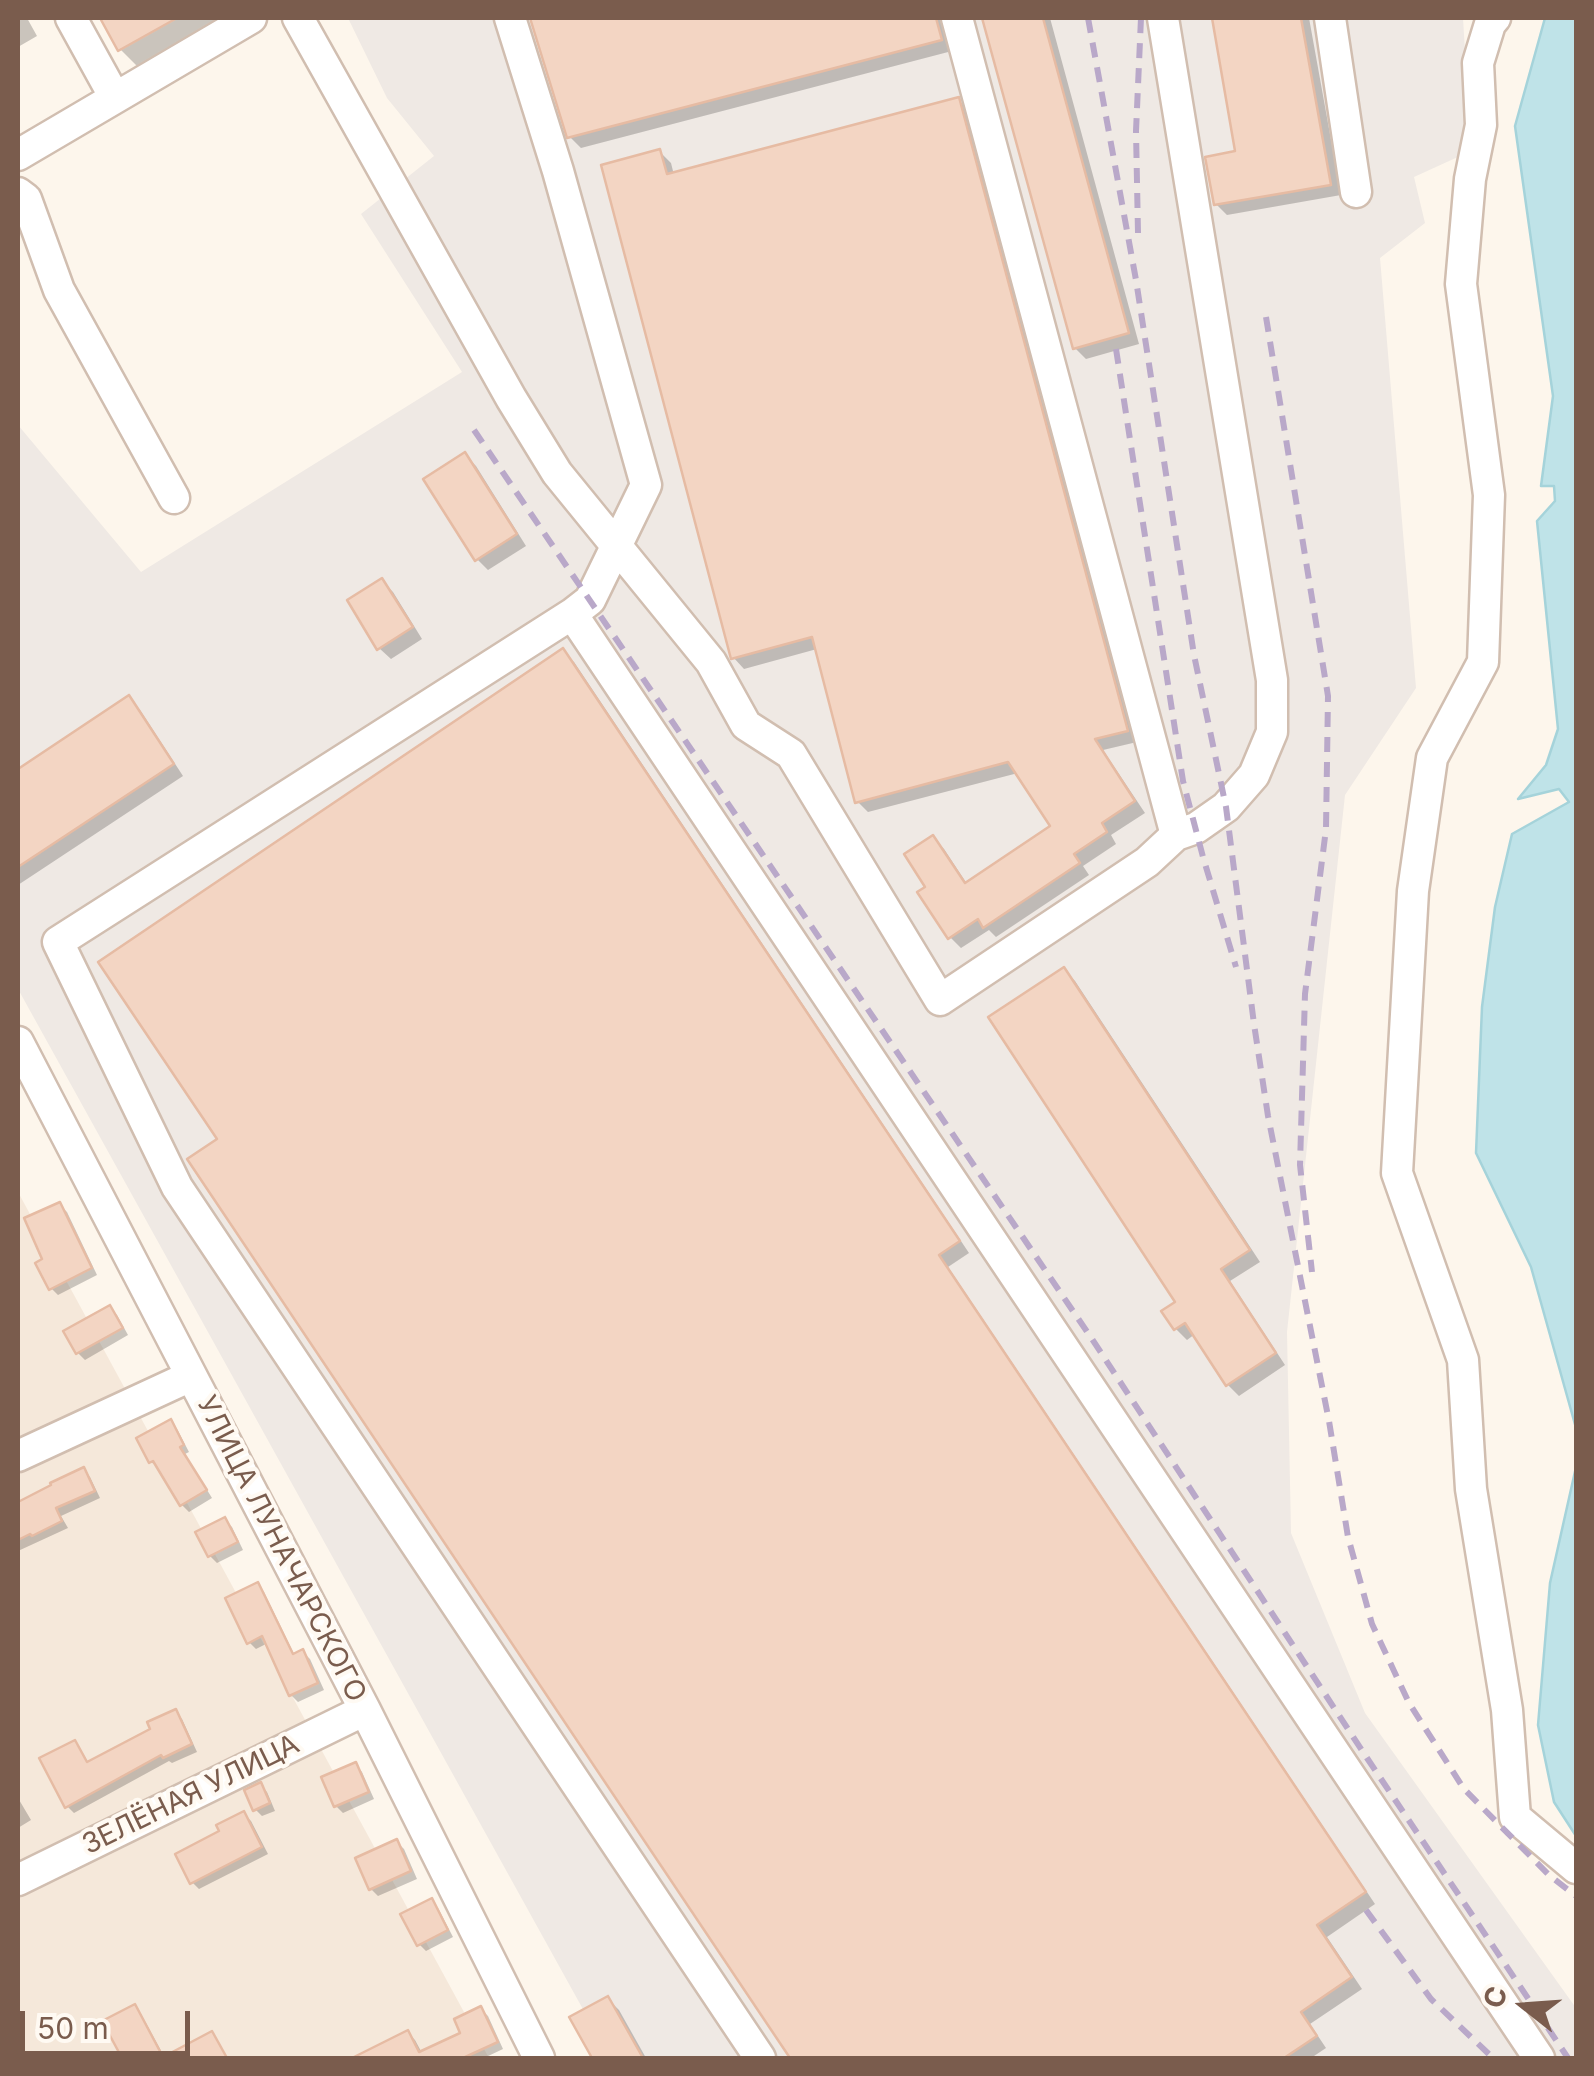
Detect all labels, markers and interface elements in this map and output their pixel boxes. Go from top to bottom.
street label: УЛИЦА ЛУНАЧАРСКОГО [189,1390,373,1708]
street label: ЗЕЛЁНАЯ УЛИЦА [77,1728,305,1862]
north arrow [1474,1956,1574,2056]
text: С [1476,1982,1515,2012]
scale bar [25,1991,195,2053]
text: 50 m [37,2010,109,2046]

